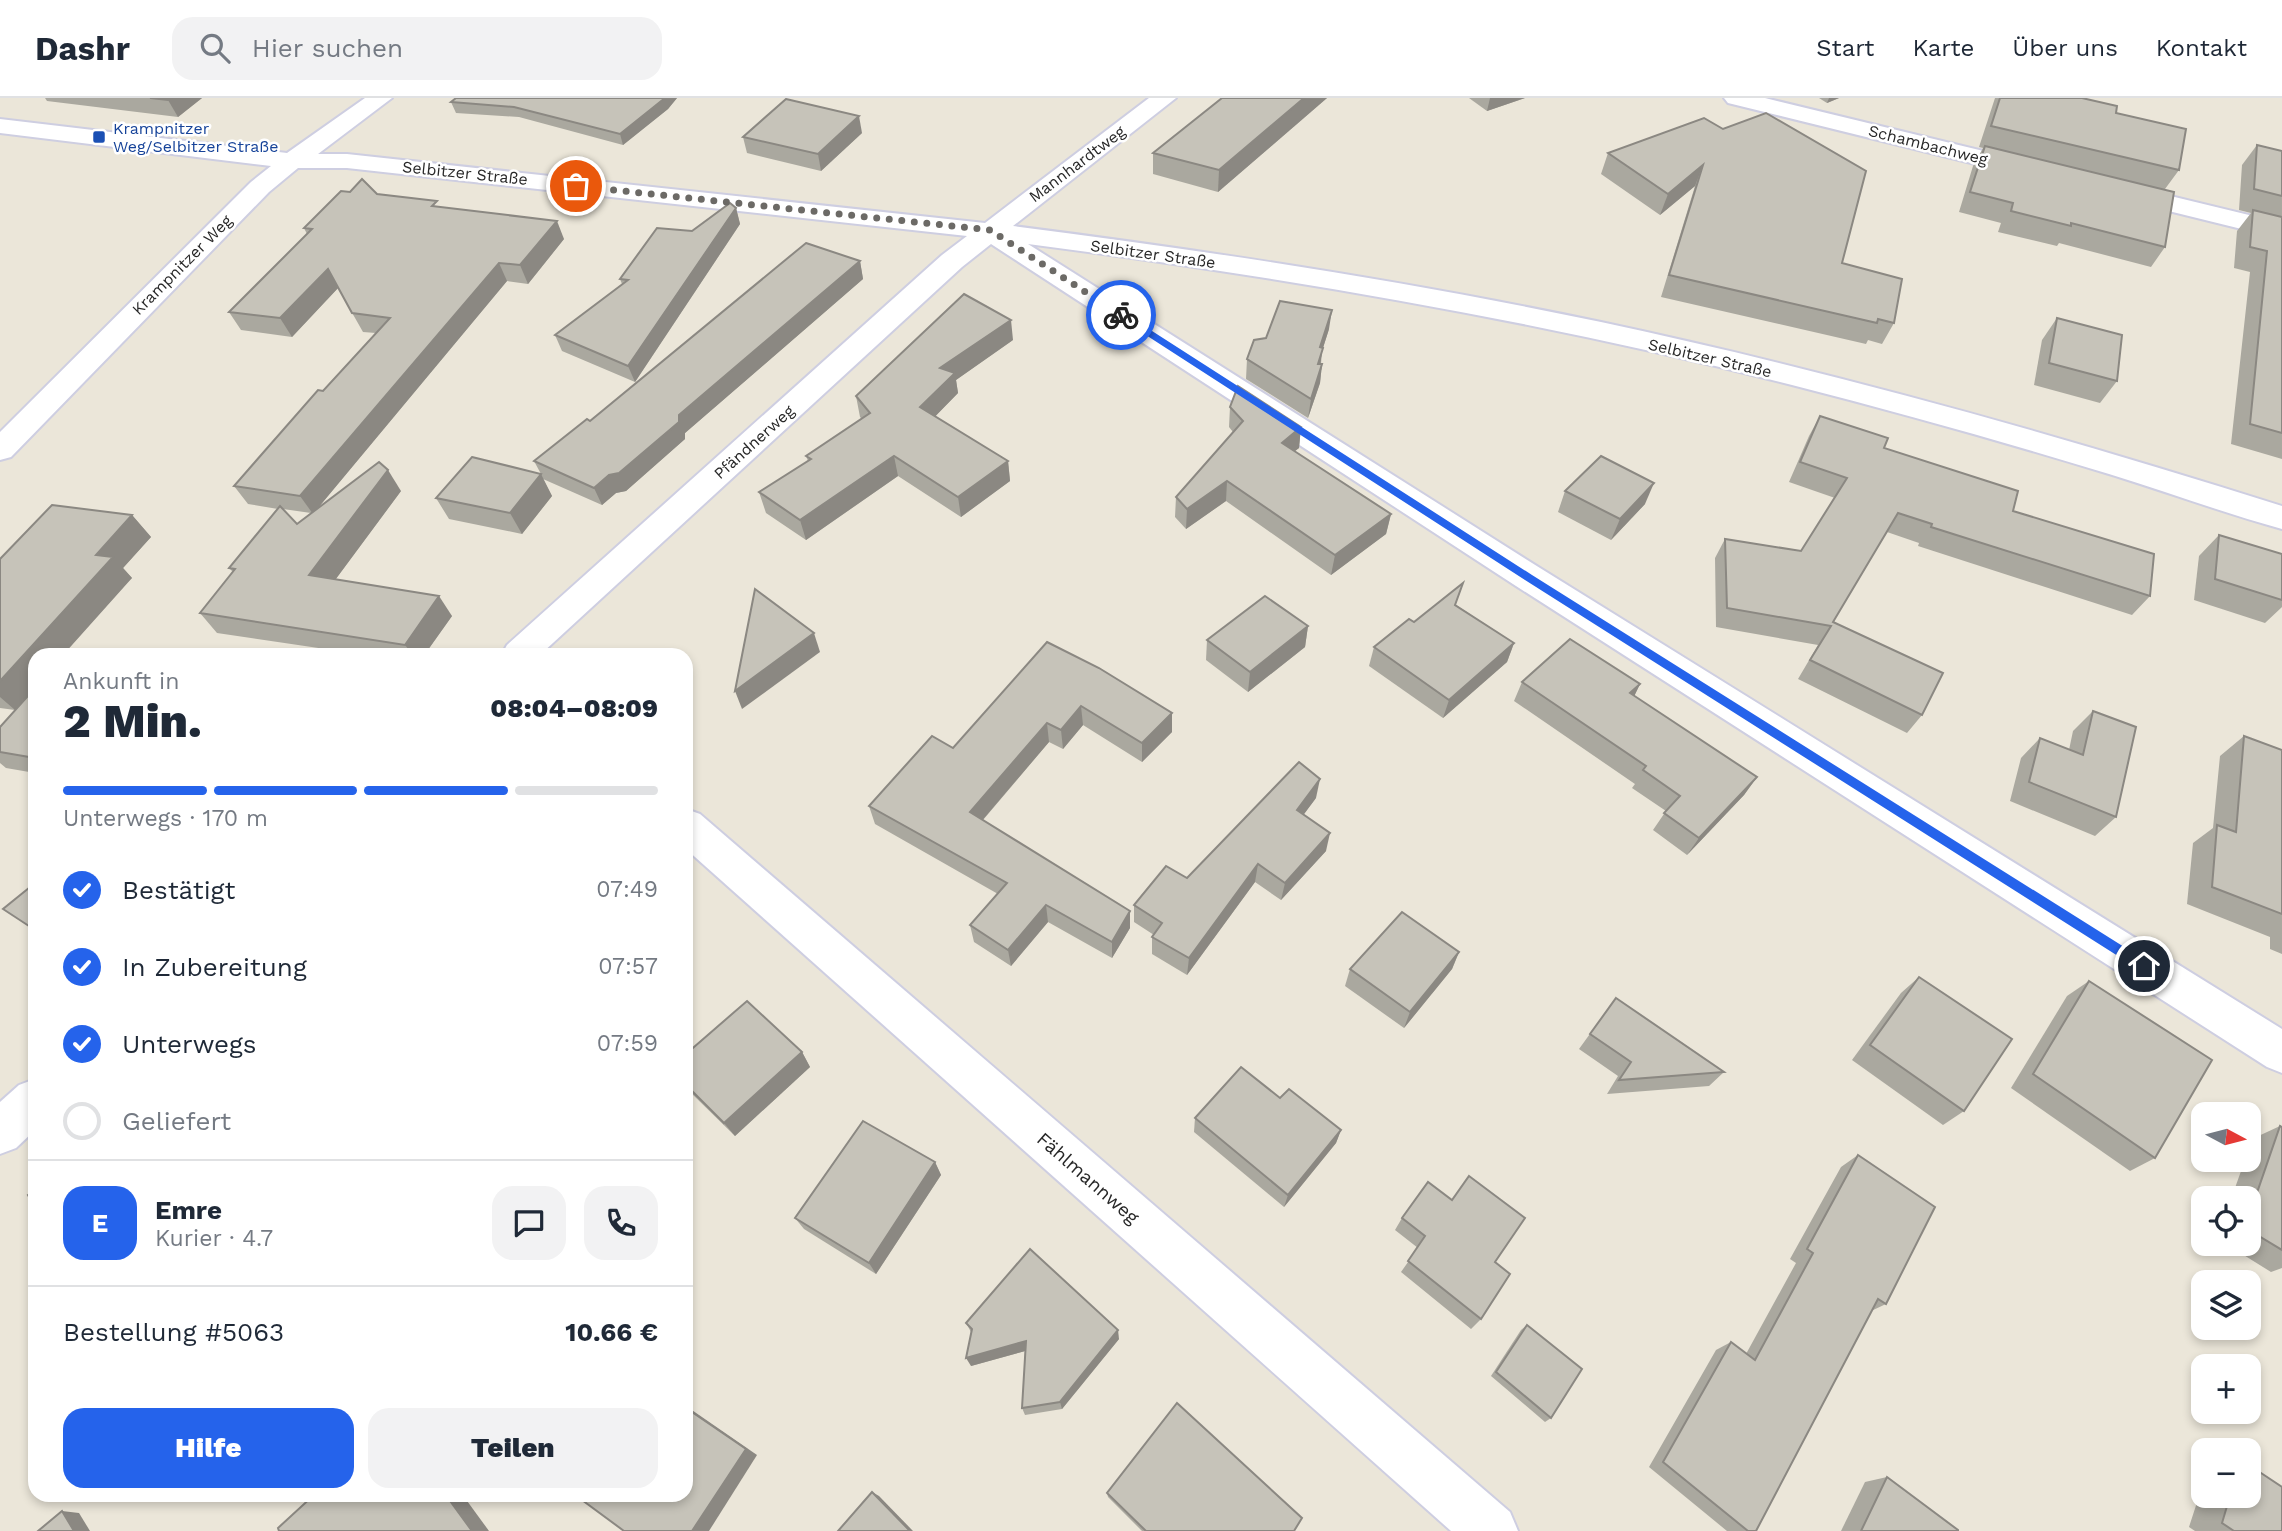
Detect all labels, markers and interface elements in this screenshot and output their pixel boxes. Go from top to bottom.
search box [172,17,662,80]
text: Dashr [35,29,130,68]
icon: search [196,29,234,67]
text: Hier suchen [252,33,403,63]
text: Start [1816,34,1874,62]
text: Karte [1912,34,1974,62]
text: Über uns [2012,34,2118,62]
text: Kontakt [2156,34,2247,62]
place label: Krampnitzer Weg/Selbitzer Straße [113,119,278,156]
street label: Mannhardtweg [1025,121,1129,206]
street label: Schambachweg [1866,121,1990,169]
marker: Krampnitzer Weg/Selbitzer Straße [91,129,107,145]
pin [546,156,606,216]
street label: Selbitzer Straße [401,157,529,189]
icon: bag [557,167,595,205]
street label: Krampnitzer Weg [128,211,236,319]
street label: Selbitzer Straße [1089,236,1217,272]
courier [1086,280,1156,350]
icon: bike [1102,296,1140,334]
street label: Selbitzer Straße [1646,335,1774,381]
street label: Pfändnerweg [710,401,798,483]
text: Ankunft in [63,668,179,695]
text: 08:04–08:09 [490,693,658,723]
text: 2 Min. [63,694,202,748]
text: Unterwegs · 170 m [63,805,268,832]
icon: check [63,871,101,909]
text: Bestätigt [122,875,235,905]
text: 07:49 [596,876,658,903]
pin [2114,936,2174,996]
icon: home [2125,947,2163,985]
icon: check [63,948,101,986]
text: In Zubereitung [122,952,307,982]
text: 07:57 [598,953,658,980]
icon: check [63,1025,101,1063]
text: Unterwegs [122,1029,257,1059]
text: 07:59 [597,1030,658,1057]
north arrow [2191,1102,2261,1172]
map controls [2191,1102,2261,1508]
text: Geliefert [122,1106,231,1136]
street label: Fählmannweg [1032,1127,1144,1229]
button: chat [492,1186,566,1260]
button: phone [584,1186,658,1260]
button: locate [2191,1186,2261,1256]
text: Emre [155,1195,222,1225]
text: E [92,1208,108,1238]
text: Kurier · 4.7 [155,1225,273,1252]
button: layers [2191,1270,2261,1340]
text: Bestellung #5063 [63,1317,284,1347]
text: 10.66 € [565,1317,658,1347]
button: + [2191,1354,2261,1424]
button: Hilfe [63,1408,354,1488]
button: Teilen [368,1408,658,1488]
button: − [2191,1438,2261,1508]

